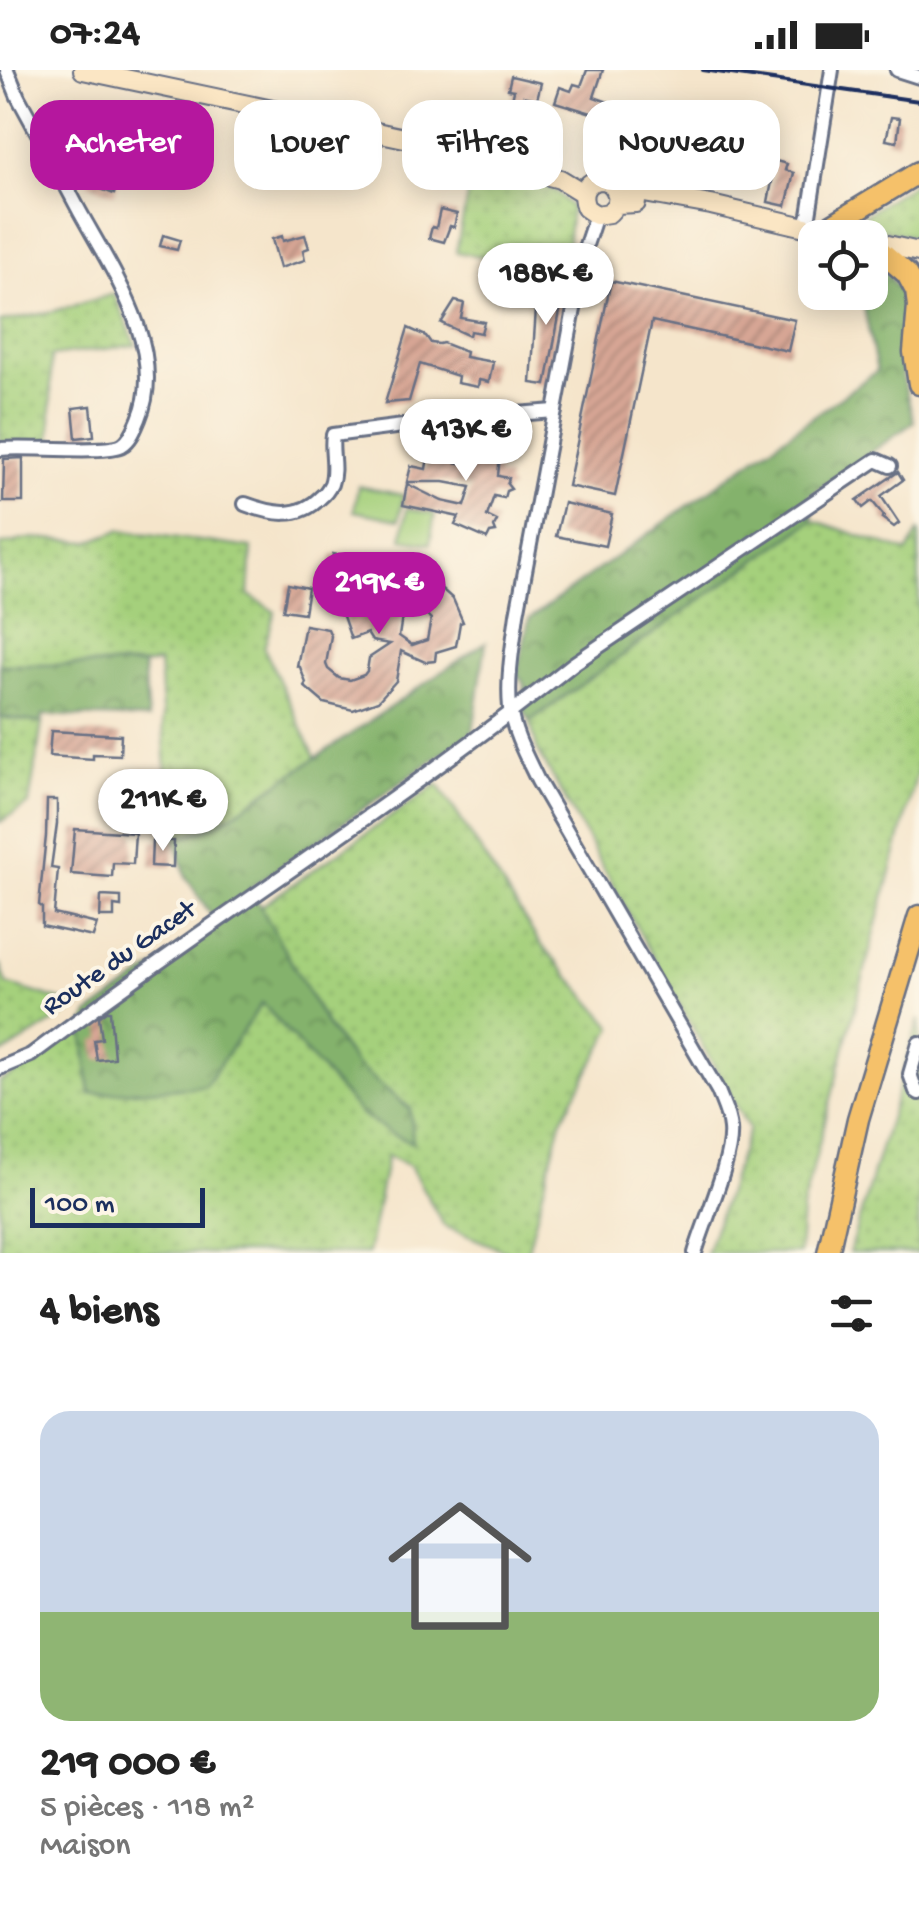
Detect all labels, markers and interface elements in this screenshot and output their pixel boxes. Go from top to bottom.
text: 07:24 [50,13,140,57]
chip: Acheter [30,100,214,190]
chip: Louer [234,100,382,190]
chip: Filtres [402,100,563,190]
chip: Nouveau [583,100,780,190]
map controls [798,220,888,310]
button: locate [798,220,888,310]
pin: 188K € [465,243,627,328]
text: 188K € [500,256,592,294]
pin: 413K € [385,399,547,484]
text: 413K € [422,412,510,450]
pin: 219K € [298,552,460,637]
text: 219K € [335,565,423,603]
pin: 211K € [82,769,244,854]
text: 211K € [120,782,206,820]
street label: Route du Gacet [37,892,205,1024]
scale bar [30,1183,205,1228]
text: 100 m [45,1189,115,1222]
icon: filters [824,1286,879,1341]
text: 4 biens [40,1289,158,1338]
icon: home [370,1476,550,1656]
text: 219 000 € [40,1741,215,1790]
text: 5 pièces · 118 m² [40,1790,254,1828]
text: Maison [40,1828,131,1866]

